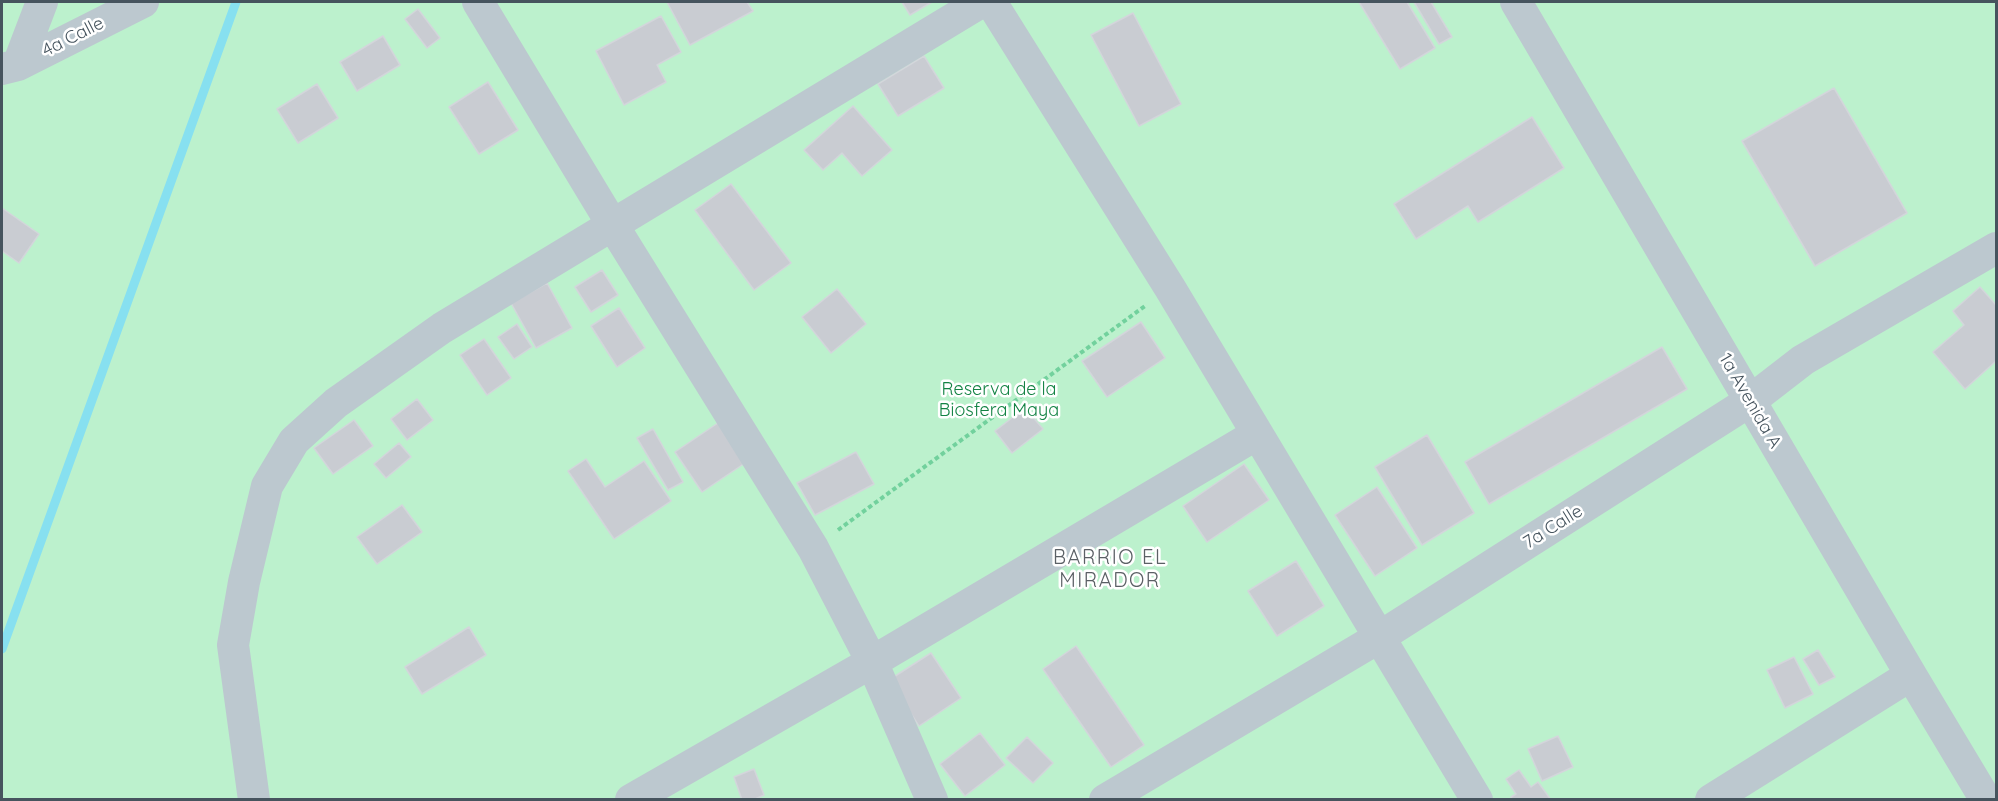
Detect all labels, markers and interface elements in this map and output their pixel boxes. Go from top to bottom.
street label: 4a Calle [39,12,107,62]
street label: 1a Avenida A [1714,350,1786,452]
park label: Reserva de la Biosfera Maya [939,379,1059,422]
street label: 7a Calle [1519,500,1587,554]
district label: BARRIO EL MIRADOR [1053,546,1167,593]

